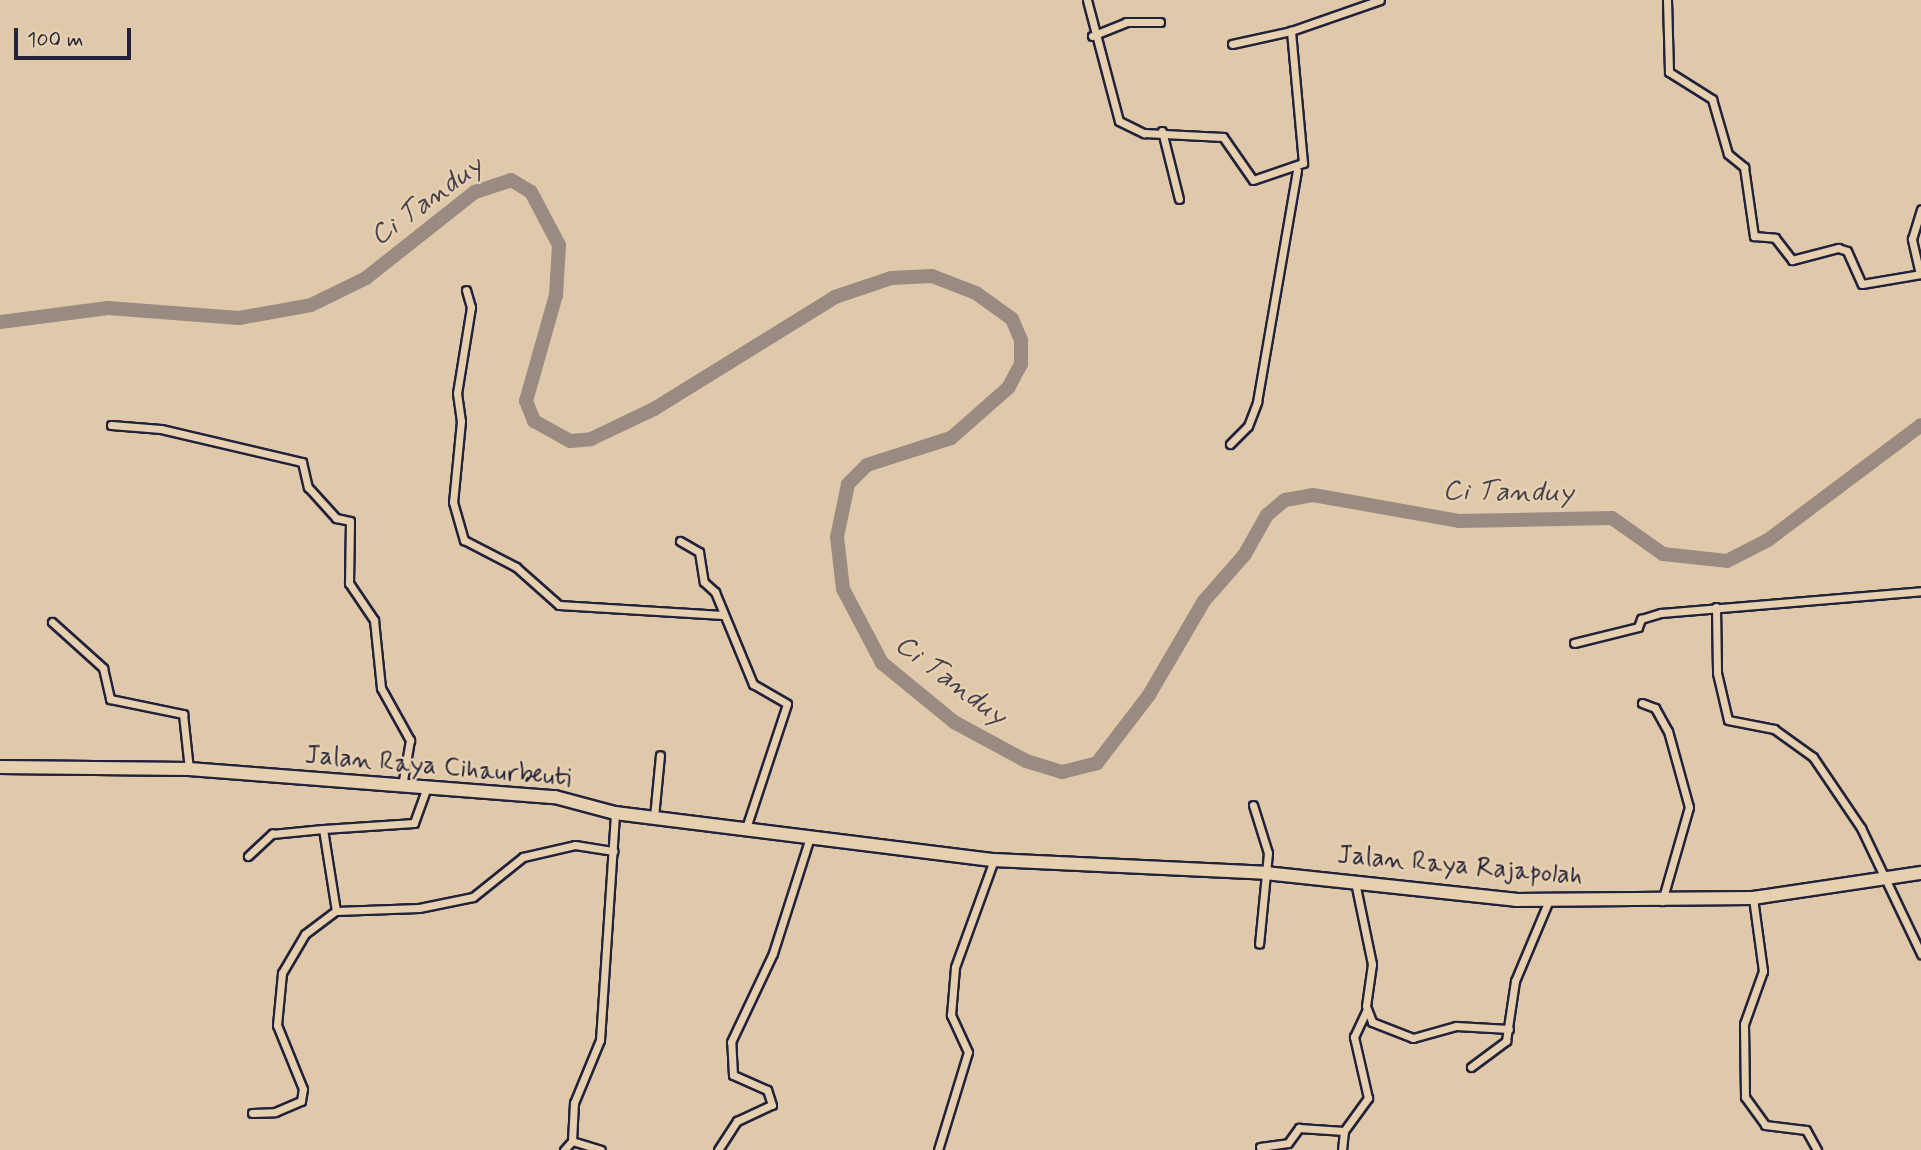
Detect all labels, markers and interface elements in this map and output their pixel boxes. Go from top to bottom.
scale bar [18,14,135,58]
text: 100 m [27,26,83,54]
water label: Ci Tanduy [371,155,483,249]
water label: Ci Tanduy [1451,475,1565,511]
water label: Ci Tanduy [894,633,1006,729]
street label: Jalan Raya Cihaurbeuti [303,741,573,795]
street label: Jalan Raya Rajapolah [1338,841,1582,893]

